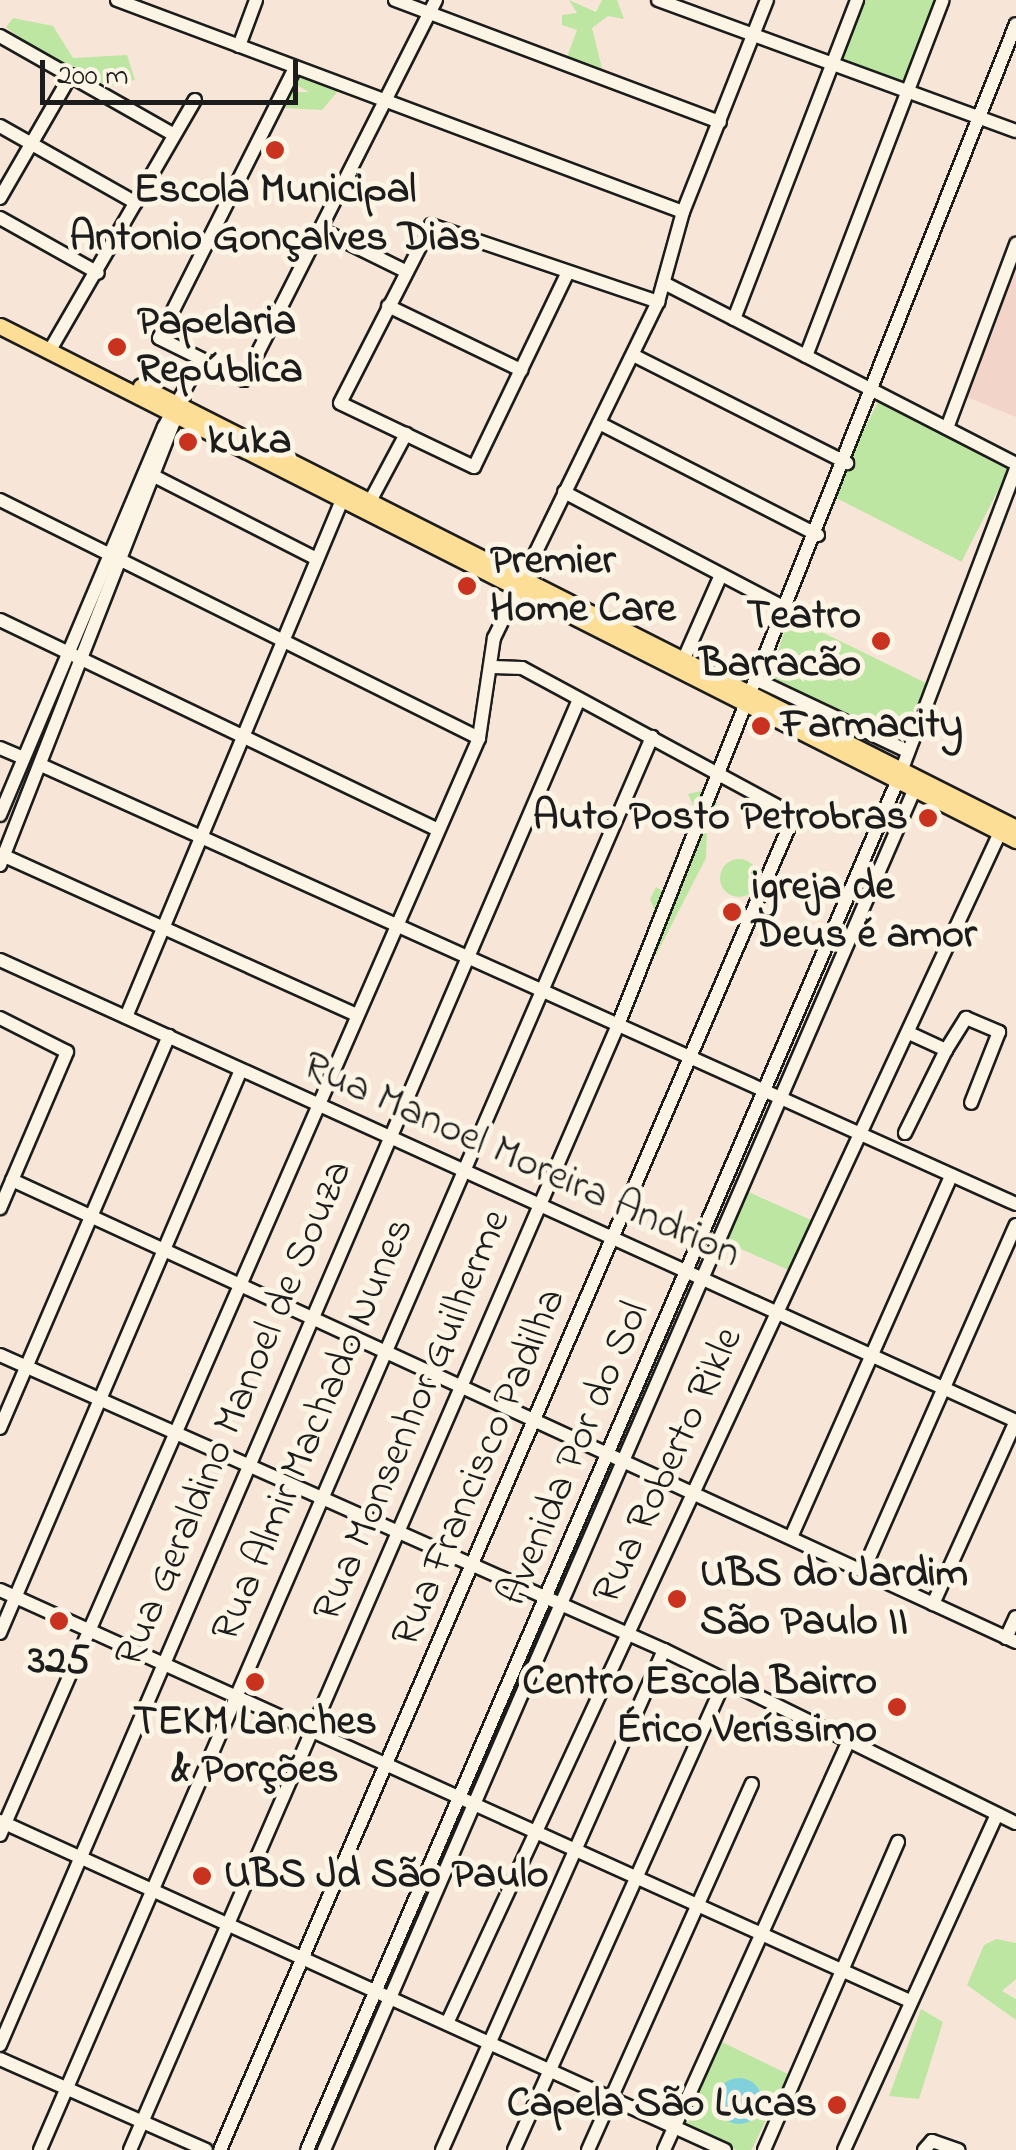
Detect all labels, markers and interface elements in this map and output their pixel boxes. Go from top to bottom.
scale bar [45,40,302,102]
text: 200 m [57,55,129,99]
marker: Escola Municipal Antonio Gonçalves Dias [264,139,286,161]
place label: Escola Municipal Antonio Gonçalves Dias [69,166,481,264]
place label: Papelaria República [137,298,303,396]
marker: Papelaria República [106,336,128,358]
place label: kuka [208,417,291,467]
marker: kuka [177,431,199,453]
place label: Premier Home Care [490,537,676,636]
marker: Premier Home Care [454,573,480,599]
place label: Teatro Barracão [700,592,861,690]
marker: Teatro Barracão [870,630,892,652]
place label: Farmacity [781,701,963,751]
marker: Farmacity [750,715,772,737]
place label: Auto Posto Petrobras [533,793,908,843]
marker: Auto Posto Petrobras [917,807,939,829]
place label: igreja de Deus é amor [752,863,977,961]
marker: igreja de Deus é amor [721,901,743,923]
street label: Rua Manoel Moreira Andrion [294,1042,748,1280]
street label: Rua Geraldino Manoel de Souza [105,1153,365,1675]
street label: Rua Monsenhor Guilherme [303,1202,523,1630]
street label: Rua Almir Machado Nunes [202,1211,426,1649]
street label: Rua Francisco Padilha [382,1281,578,1655]
street label: Avenida Por do Sol [488,1295,662,1613]
street label: Rua Roberto Rikle [583,1320,755,1612]
place label: UBS do Jardim São Paulo II [700,1550,968,1648]
marker: UBS do Jardim São Paulo II [664,1586,690,1612]
marker: 325 [48,1610,70,1632]
place label: 325 [28,1637,90,1687]
place label: Centro Escola Bairro Érico Veríssimo [522,1658,877,1756]
marker: TEKM Lanches & Porções [244,1671,266,1693]
marker: Centro Escola Bairro Érico Veríssimo [886,1696,908,1718]
place label: TEKM Lanches & Porções [133,1698,377,1796]
place label: UBS Jd São Paulo [224,1851,549,1901]
marker: UBS Jd São Paulo [189,1863,215,1889]
place label: Capela São Lucas [507,2080,817,2130]
marker: Capela São Lucas [826,2094,848,2116]

